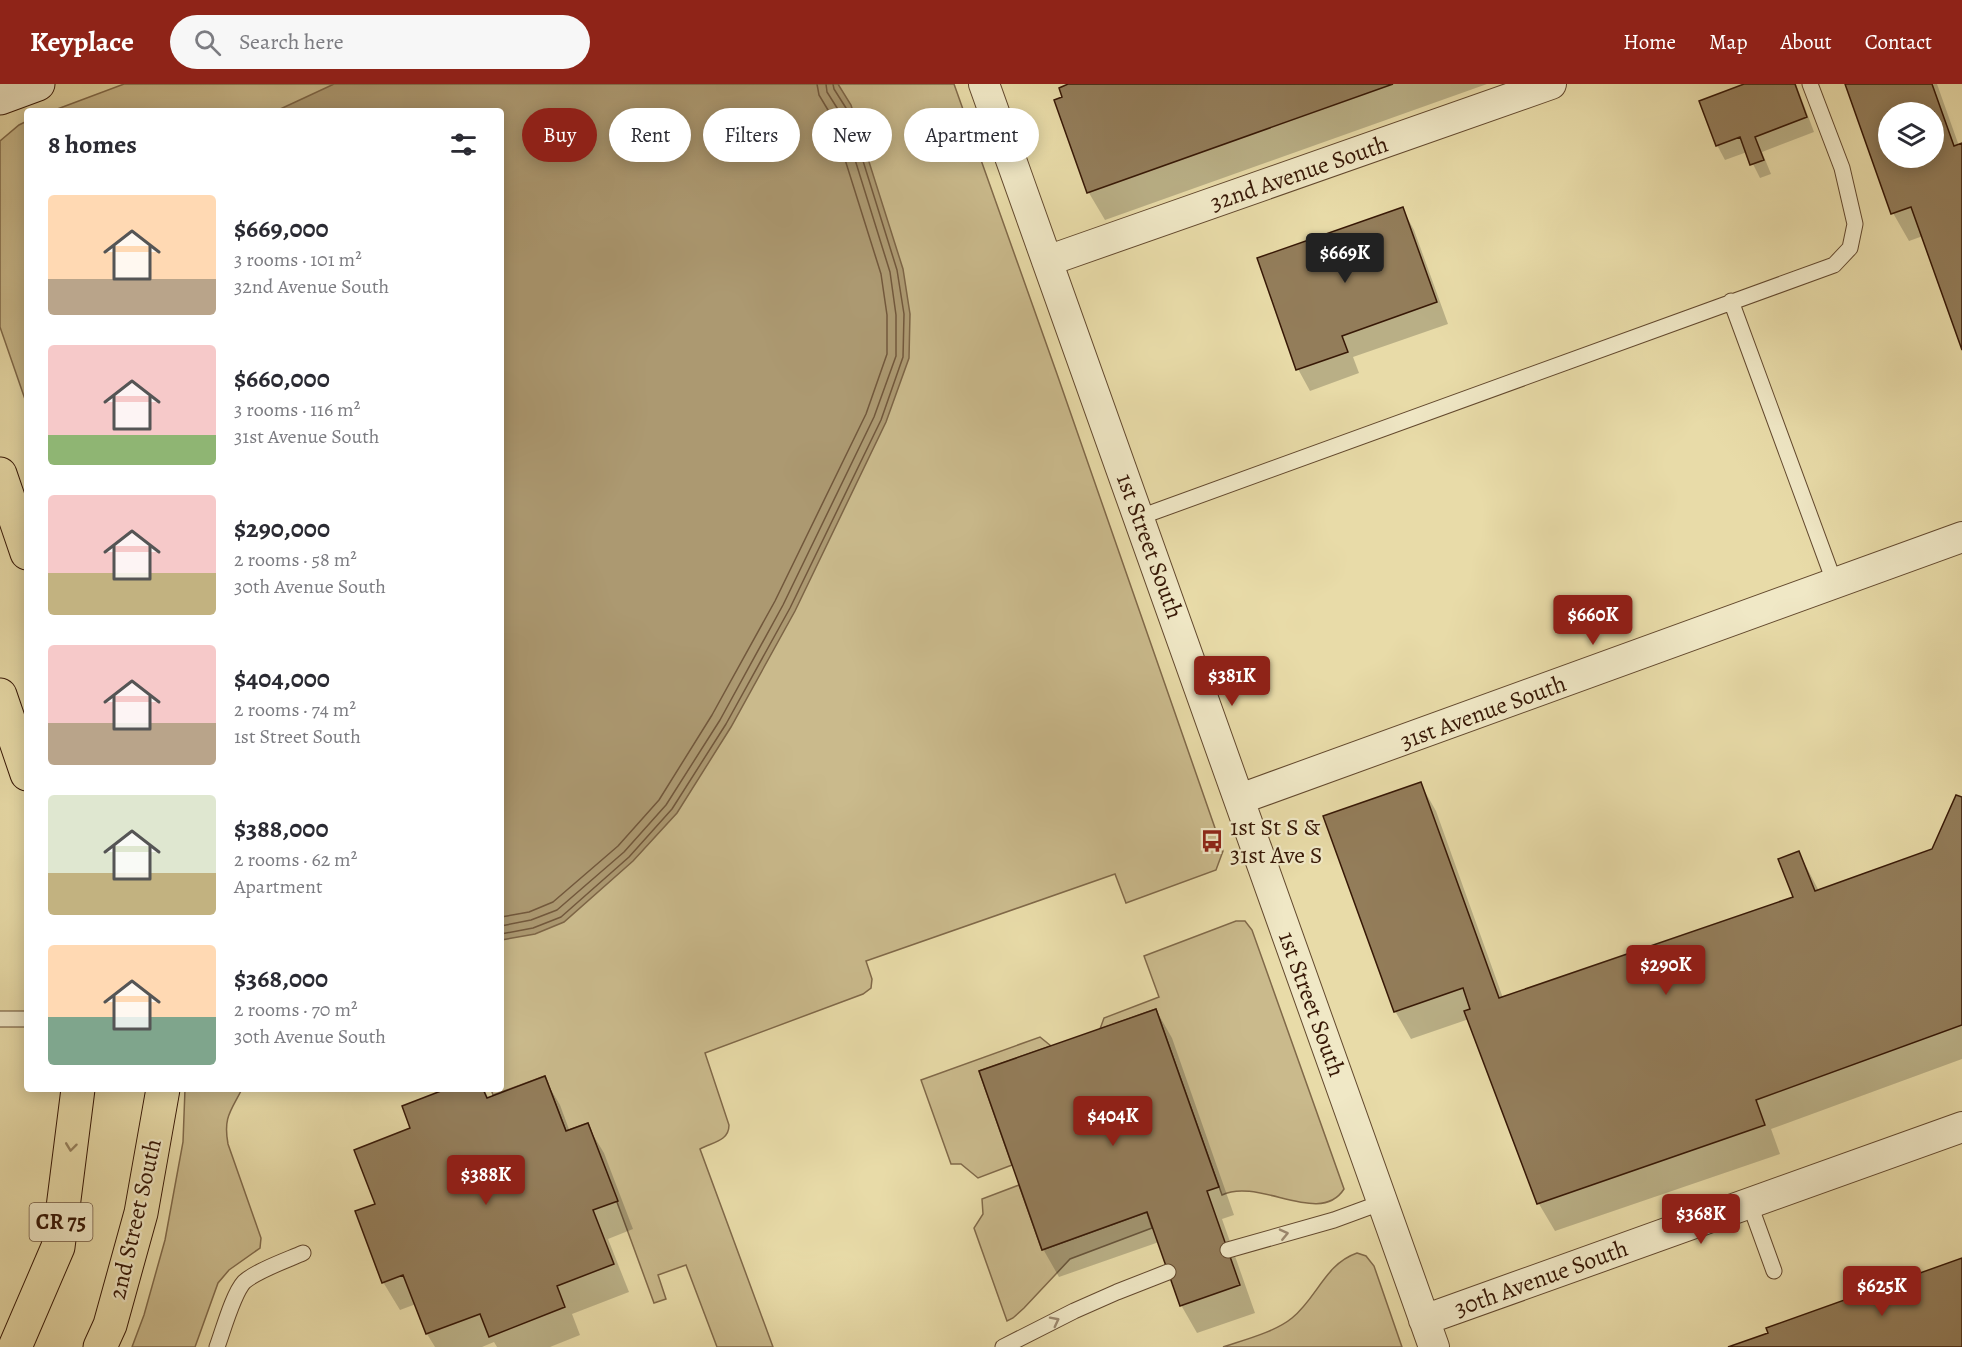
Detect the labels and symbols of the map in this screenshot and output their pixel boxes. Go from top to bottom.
street label: 32nd Avenue South [1206,127,1392,218]
pin: $669K [1303,233,1387,284]
street label: 1st Street South [1109,469,1191,623]
pin: $660K [1551,595,1635,646]
pin: $381K [1190,656,1274,707]
street label: 31st Avenue South [1395,667,1571,757]
place label: 1st St S & 31st Ave S [1230,811,1323,871]
bus stop icon: 1st St S & 31st Ave S [1199,828,1225,854]
street label: 1st Street South [1271,927,1353,1081]
pin: $290K [1624,945,1708,996]
pin: $404K [1071,1096,1155,1147]
street label: 2nd Street South [101,1135,169,1302]
one-way arrow [65,1142,77,1152]
pin: $388K [444,1155,528,1206]
pin: $368K [1659,1194,1743,1245]
road number: CR 75 [29,1203,92,1241]
one-way arrow [1279,1228,1289,1241]
street label: 30th Avenue South [1450,1232,1632,1324]
pin: $625K [1840,1266,1924,1317]
one-way arrow [1049,1317,1060,1328]

